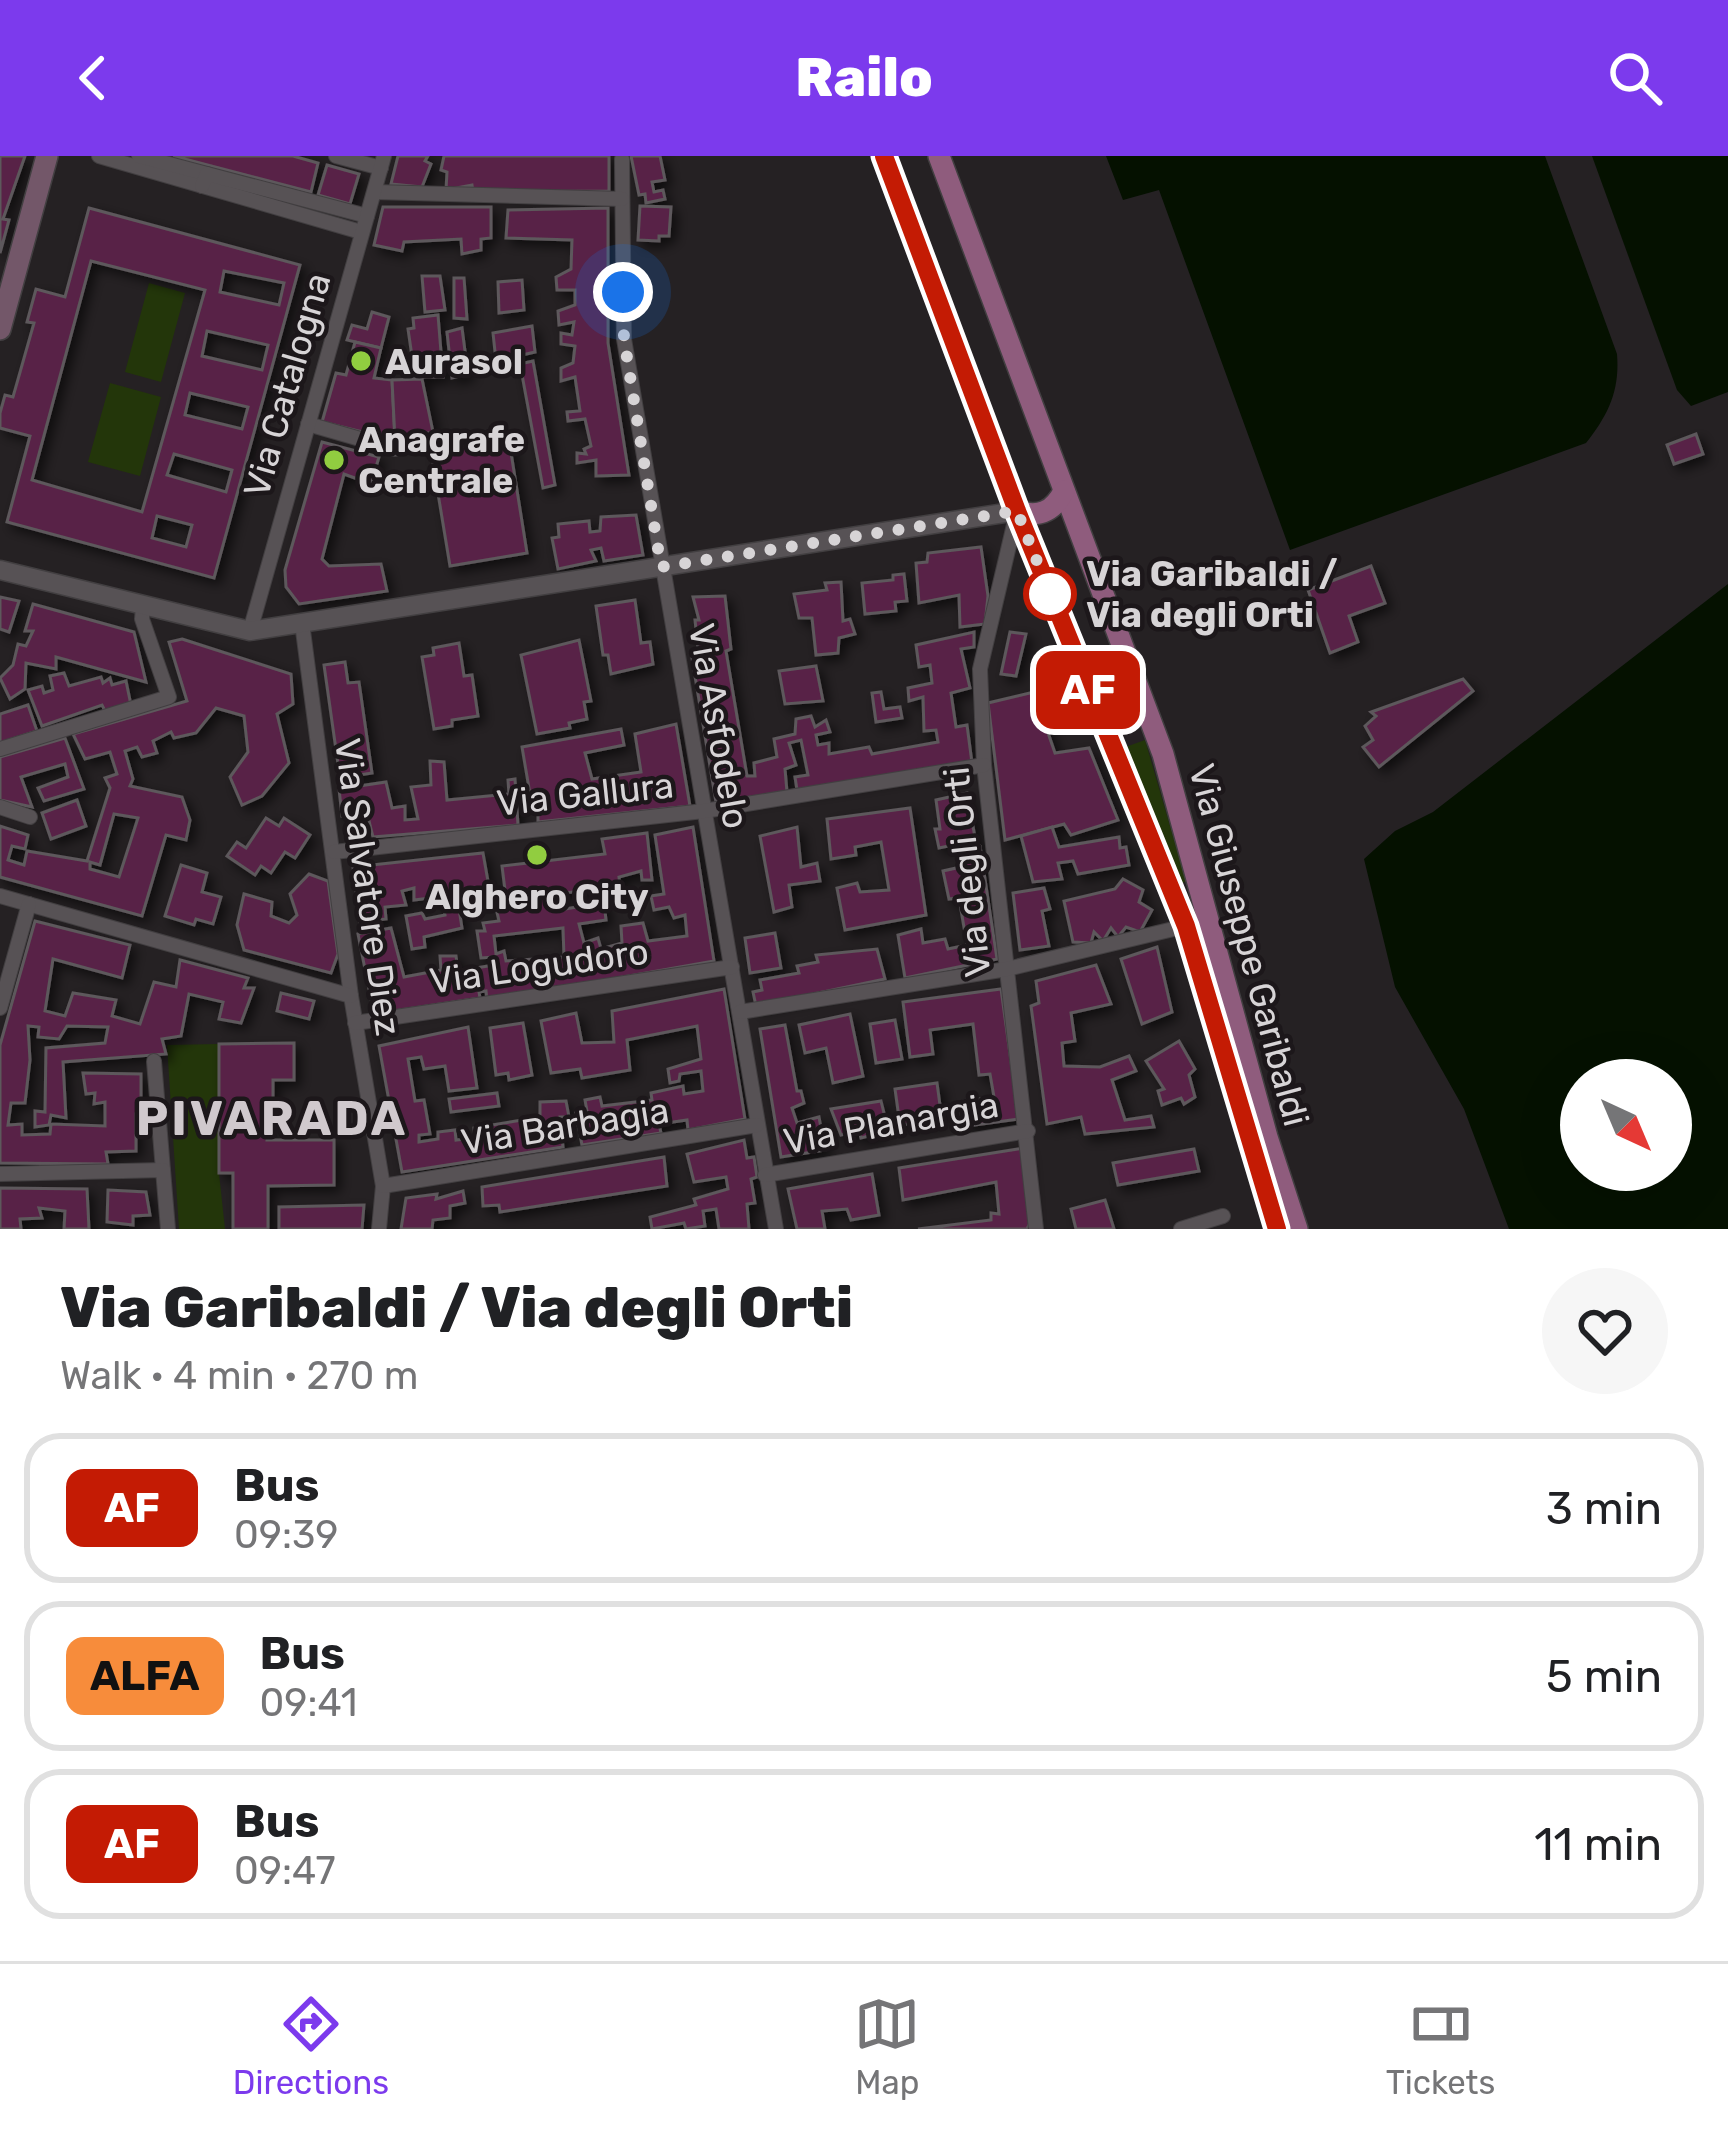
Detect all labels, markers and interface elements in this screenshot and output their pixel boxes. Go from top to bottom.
icon: back [60,45,126,111]
icon: search [1602,45,1668,111]
text: Railo [795,46,933,110]
your location [593,262,653,322]
street label: Via Catalogna [234,268,340,502]
place label: Aurasol [385,340,523,383]
marker: Aurasol [348,348,374,374]
place label: Anagrafe Centrale [358,418,525,502]
marker: Anagrafe Centrale [321,447,347,473]
place label: Via Garibaldi / Via degli Orti [1086,552,1338,636]
marker: Via Garibaldi / Via degli Orti [1025,569,1075,619]
street label: Via Asfodelo [680,620,758,832]
line badge: AF [1034,651,1142,729]
text: AF [1060,665,1116,715]
street label: Via Salvatore Diez [326,736,410,1038]
street label: Via Giuseppe Garibaldi [1180,759,1318,1131]
street label: Via Gallura [494,763,676,825]
street label: Via degli Orti [935,765,999,979]
marker: Alghero City [524,842,550,868]
place label: Alghero City [425,875,649,918]
street label: Via Logudoro [427,929,651,1003]
north arrow [1560,1059,1692,1191]
map controls [1560,1059,1692,1191]
street label: Via Planargia [780,1083,1002,1163]
street label: Via Barbagia [458,1088,672,1164]
district label: PIVARADA [136,1090,408,1147]
button: heart [1542,1268,1668,1394]
text: Via Garibaldi / Via degli Orti [60,1274,853,1341]
text: Walk · 4 min · 270 m [60,1353,419,1399]
text: Bus [234,1459,319,1512]
text: 3 min [1546,1482,1662,1535]
text: AF [104,1483,160,1533]
text: 09:39 [234,1512,338,1558]
text: Bus [260,1627,345,1680]
text: 5 min [1546,1650,1662,1703]
text: ALFA [90,1651,200,1701]
text: 09:41 [260,1680,358,1726]
text: Bus [234,1795,319,1848]
text: 11 min [1534,1818,1662,1871]
text: AF [104,1819,160,1869]
text: 09:47 [234,1848,335,1894]
tab: Directions [233,1991,389,2102]
tab: Map [854,1991,920,2102]
tab: Tickets [1386,1991,1495,2102]

